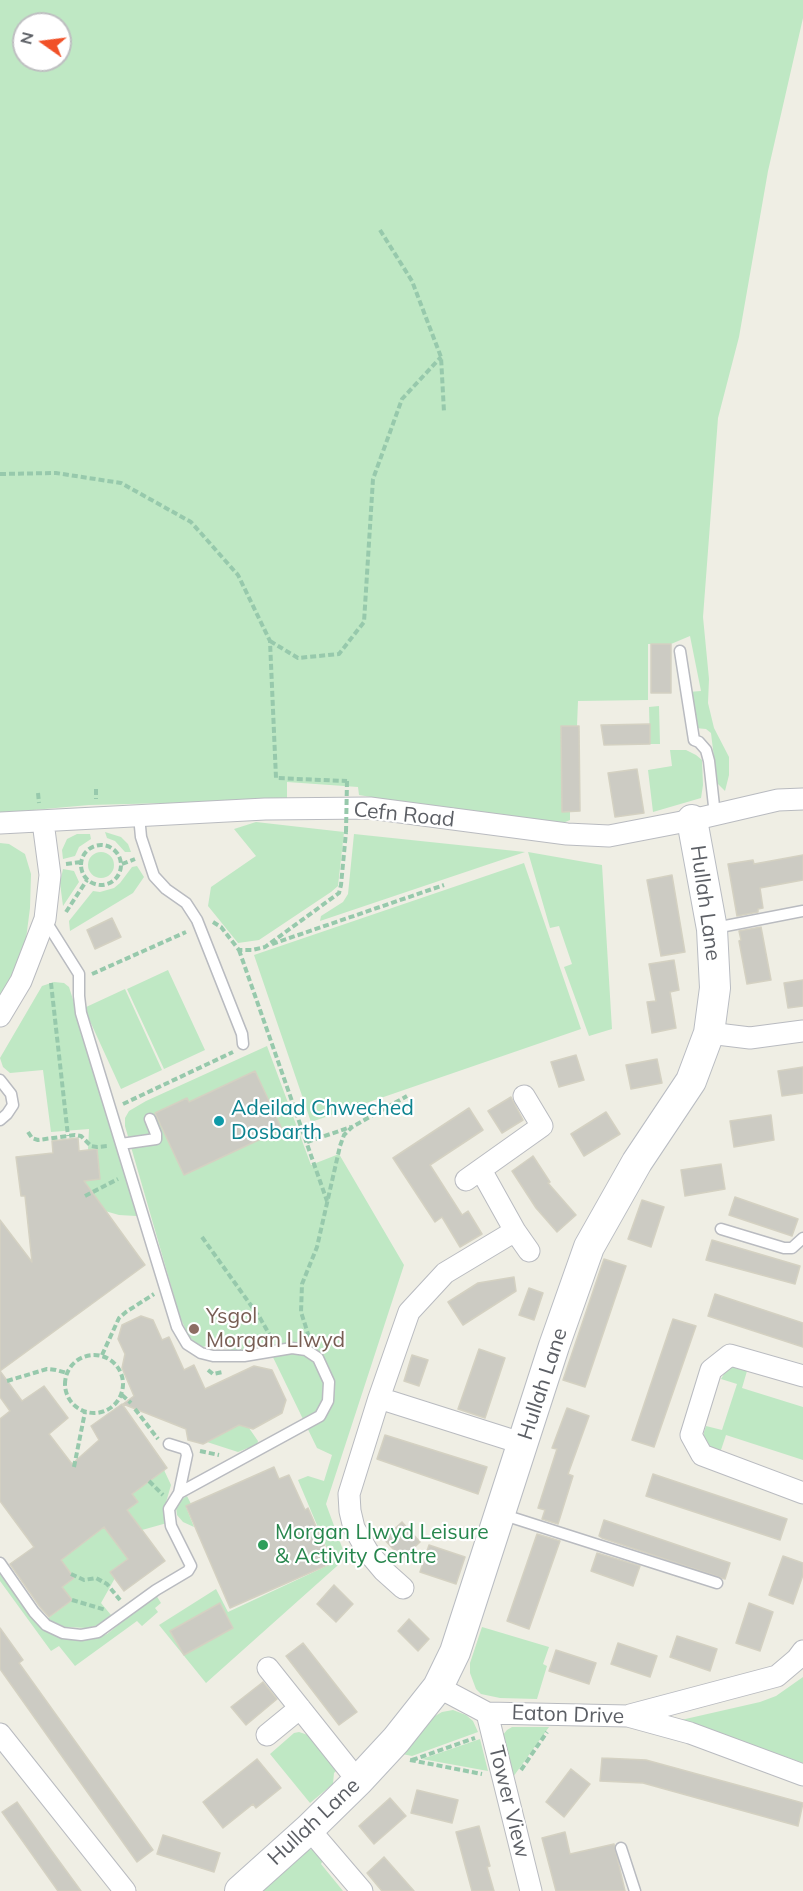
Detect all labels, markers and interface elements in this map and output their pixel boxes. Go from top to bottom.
north arrow [12,12,72,72]
text: N [15,30,38,46]
street label: Cefn Road [352,797,456,833]
street label: Hullah Lane [684,844,726,962]
place label: Adeilad Chweched Dosbarth [231,1096,414,1146]
marker: Adeilad Chweched Dosbarth [212,1114,226,1128]
place label: Ysgol Morgan Llwyd [206,1304,345,1354]
marker: Ysgol Morgan Llwyd [187,1322,201,1336]
street label: Hullah Lane [513,1325,573,1443]
place label: Morgan Llwyd Leisure & Activity Centre [275,1520,489,1570]
marker: Morgan Llwyd Leisure & Activity Centre [256,1538,270,1552]
street label: Eaton Drive [511,1700,625,1730]
street label: Tower View [483,1743,535,1861]
street label: Hullah Lane [263,1773,365,1871]

